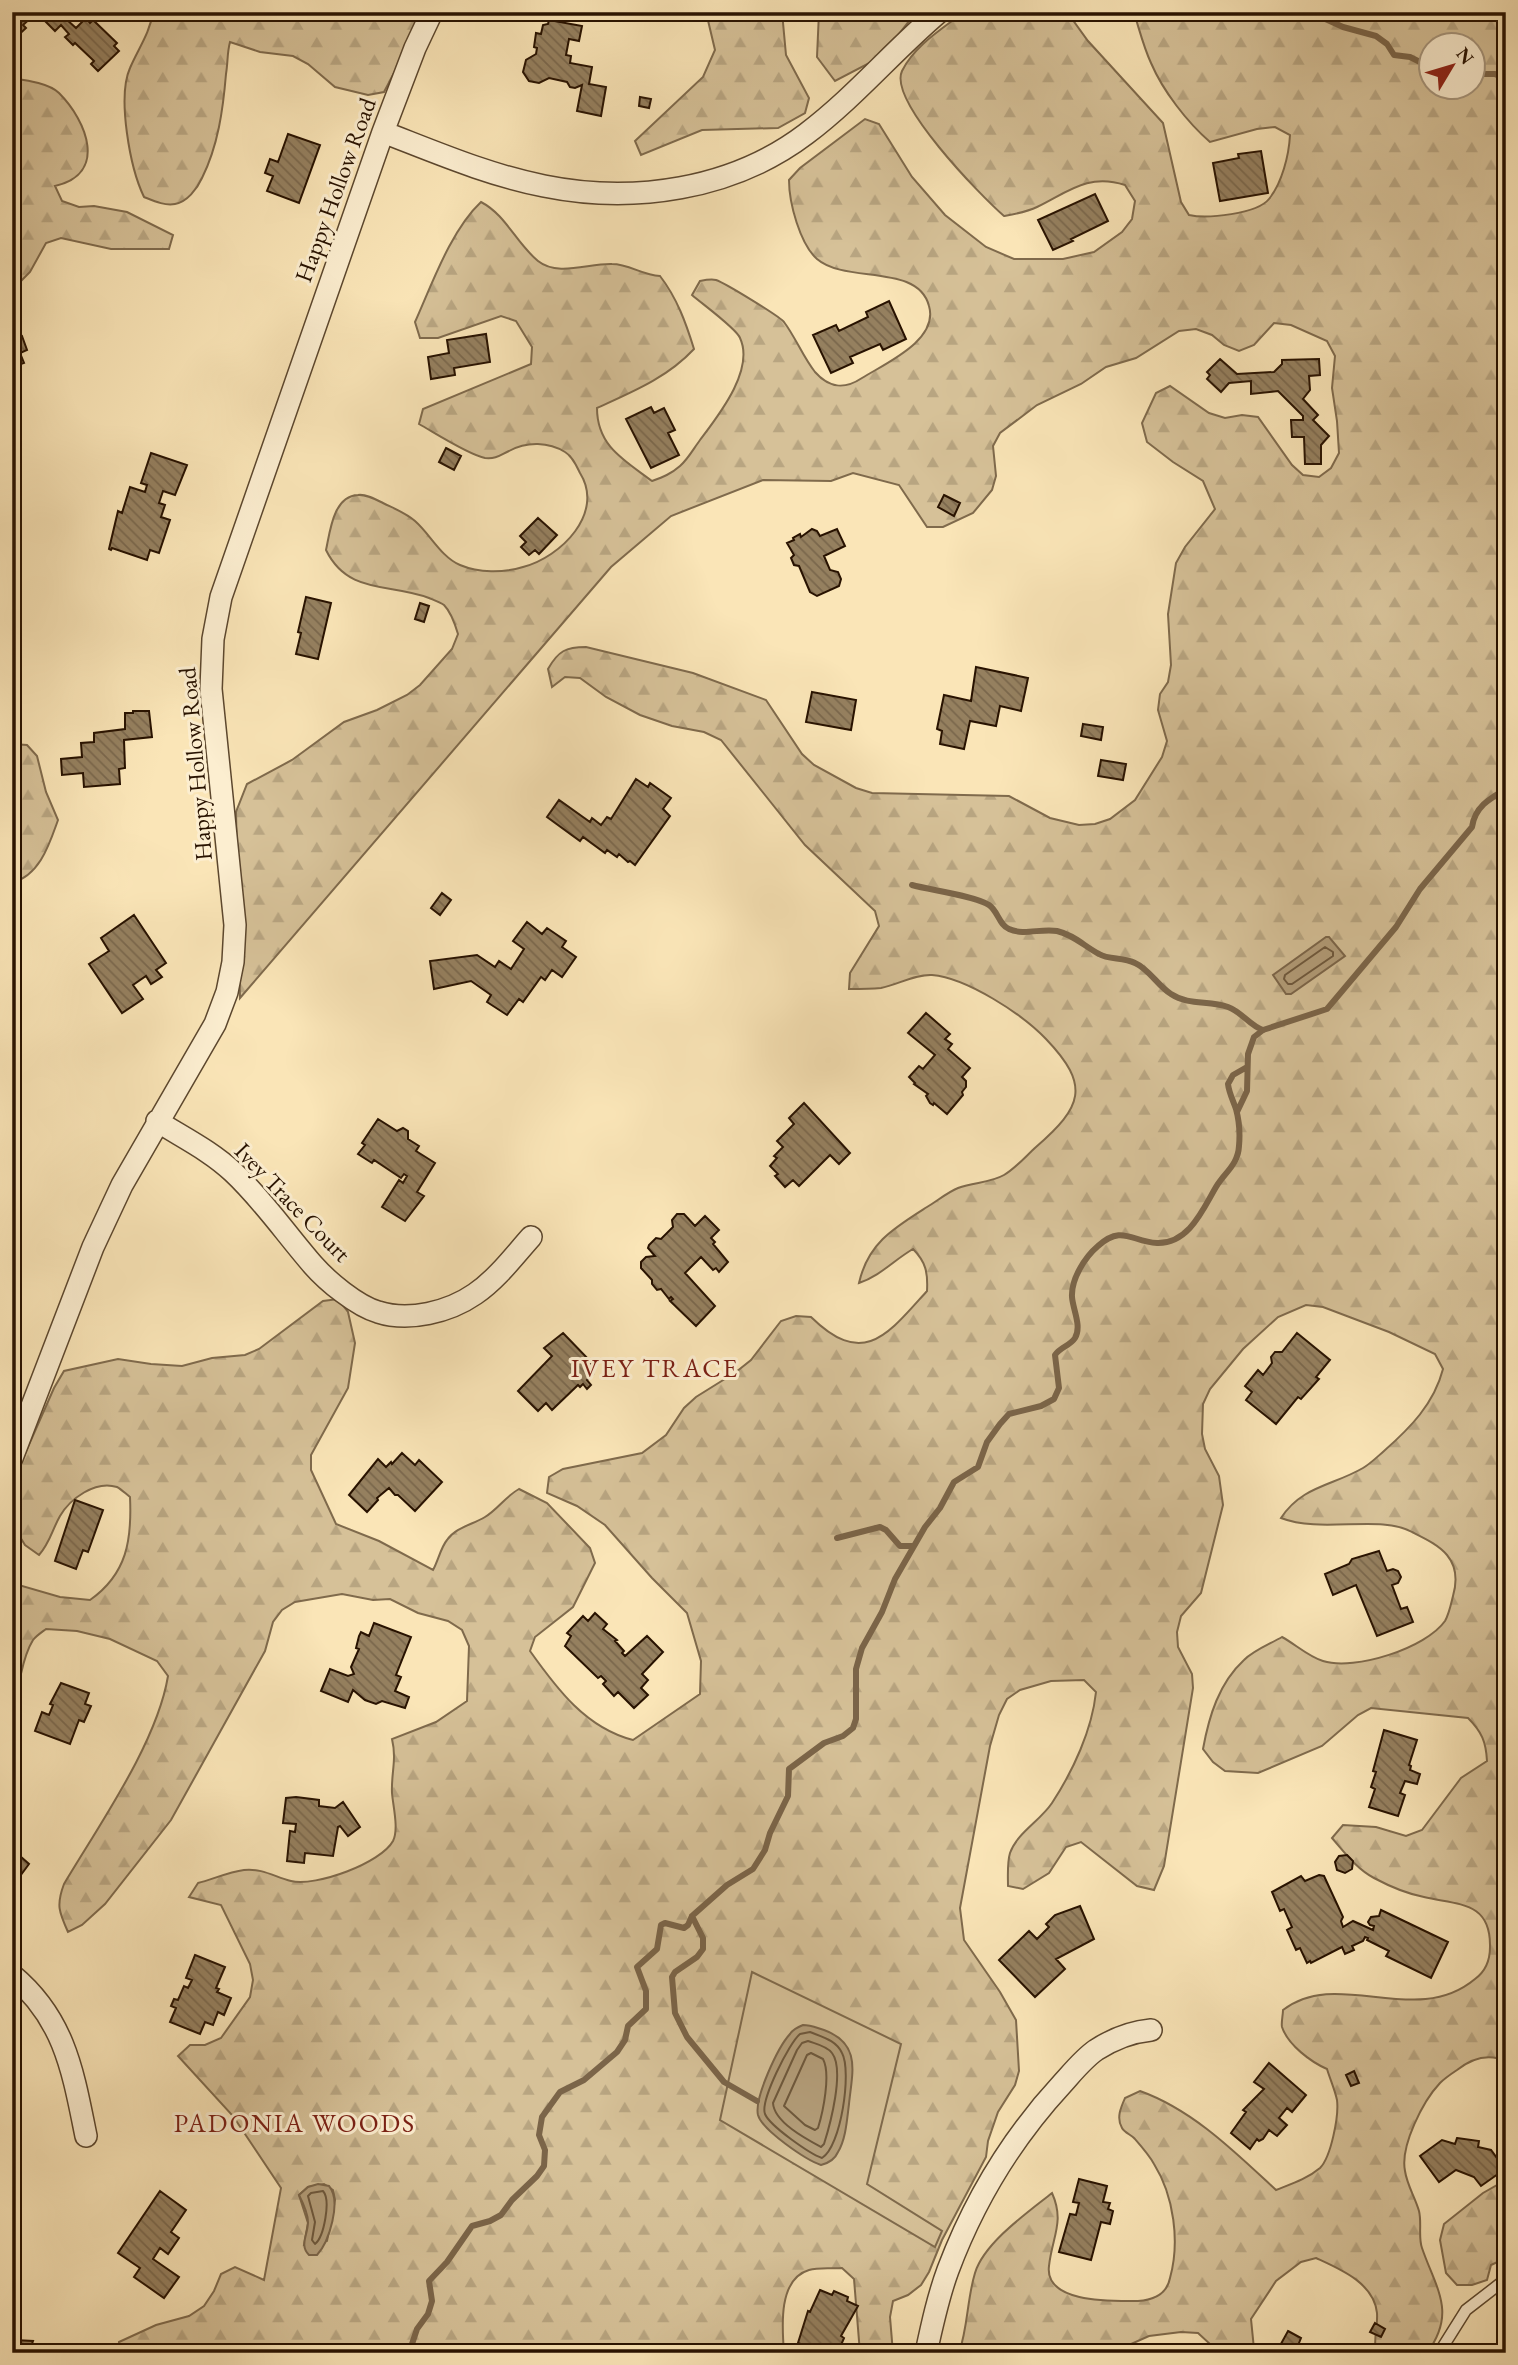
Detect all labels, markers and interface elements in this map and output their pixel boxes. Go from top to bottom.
north arrow [1416,32,1486,102]
text: N [1450,42,1480,70]
street label: Happy Hollow Road [287,93,383,287]
street label: Happy Hollow Road [171,665,219,862]
street label: Ivey Trace Court [228,1136,358,1269]
district label: IVEY TRACE [571,1351,739,1385]
district label: PADONIA WOODS [174,2106,416,2140]

